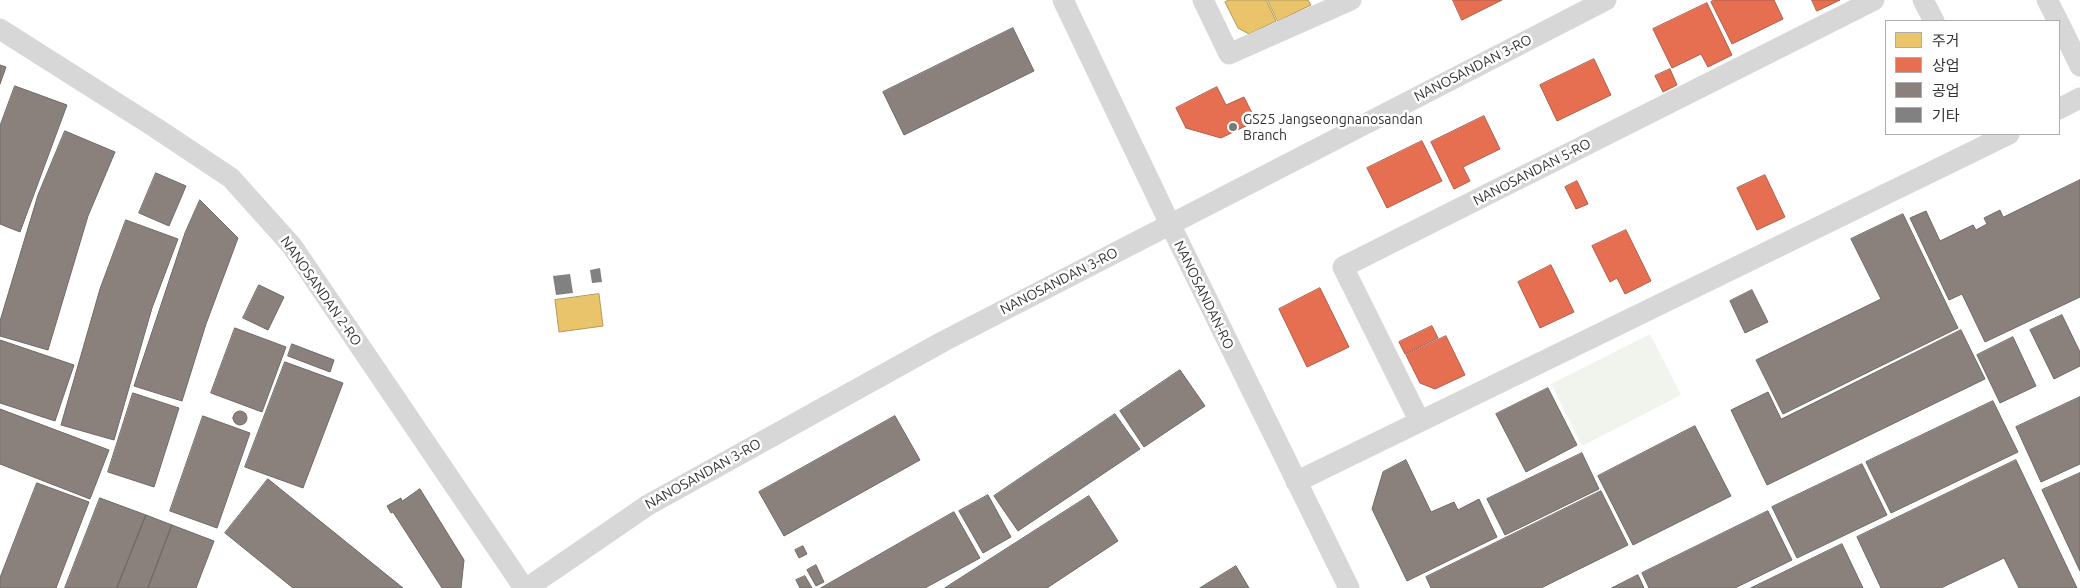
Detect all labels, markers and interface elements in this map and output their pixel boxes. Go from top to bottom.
legend [1885,20,2060,135]
street label: NANOSANDAN 3-RO [1411,31,1535,105]
text: 주거 [1932,32,1960,49]
text: 상업 [1932,57,1960,74]
text: 공업 [1932,82,1960,99]
text: 기타 [1932,107,1960,124]
place label: GS25 Jangseongnanosandan Branch [1243,111,1423,144]
marker: GS25 Jangseongnanosandan Branch [1227,121,1239,133]
street label: NANOSANDAN 5-RO [1470,135,1594,209]
street label: NANOSANDAN 2-RO [277,233,365,349]
street label: NANOSANDAN-RO [1170,238,1238,352]
street label: NANOSANDAN 3-RO [997,244,1121,318]
street label: NANOSANDAN 3-RO [642,435,764,513]

